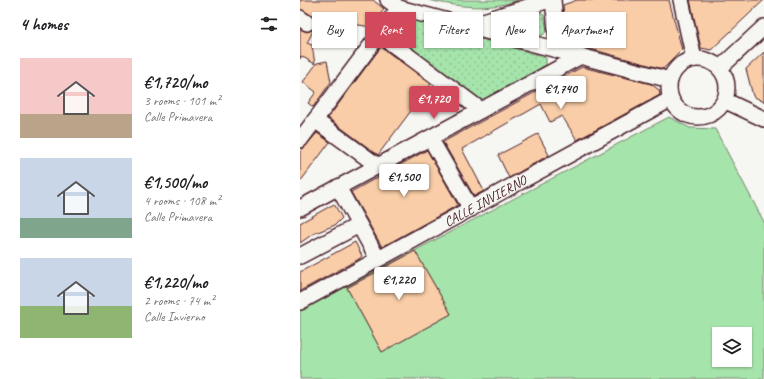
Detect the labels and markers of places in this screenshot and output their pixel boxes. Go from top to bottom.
pin: €1,740 [528,76,594,110]
pin: €1,720 [401,86,467,120]
pin: €1,500 [371,164,437,198]
pin: €1,220 [366,267,432,301]

